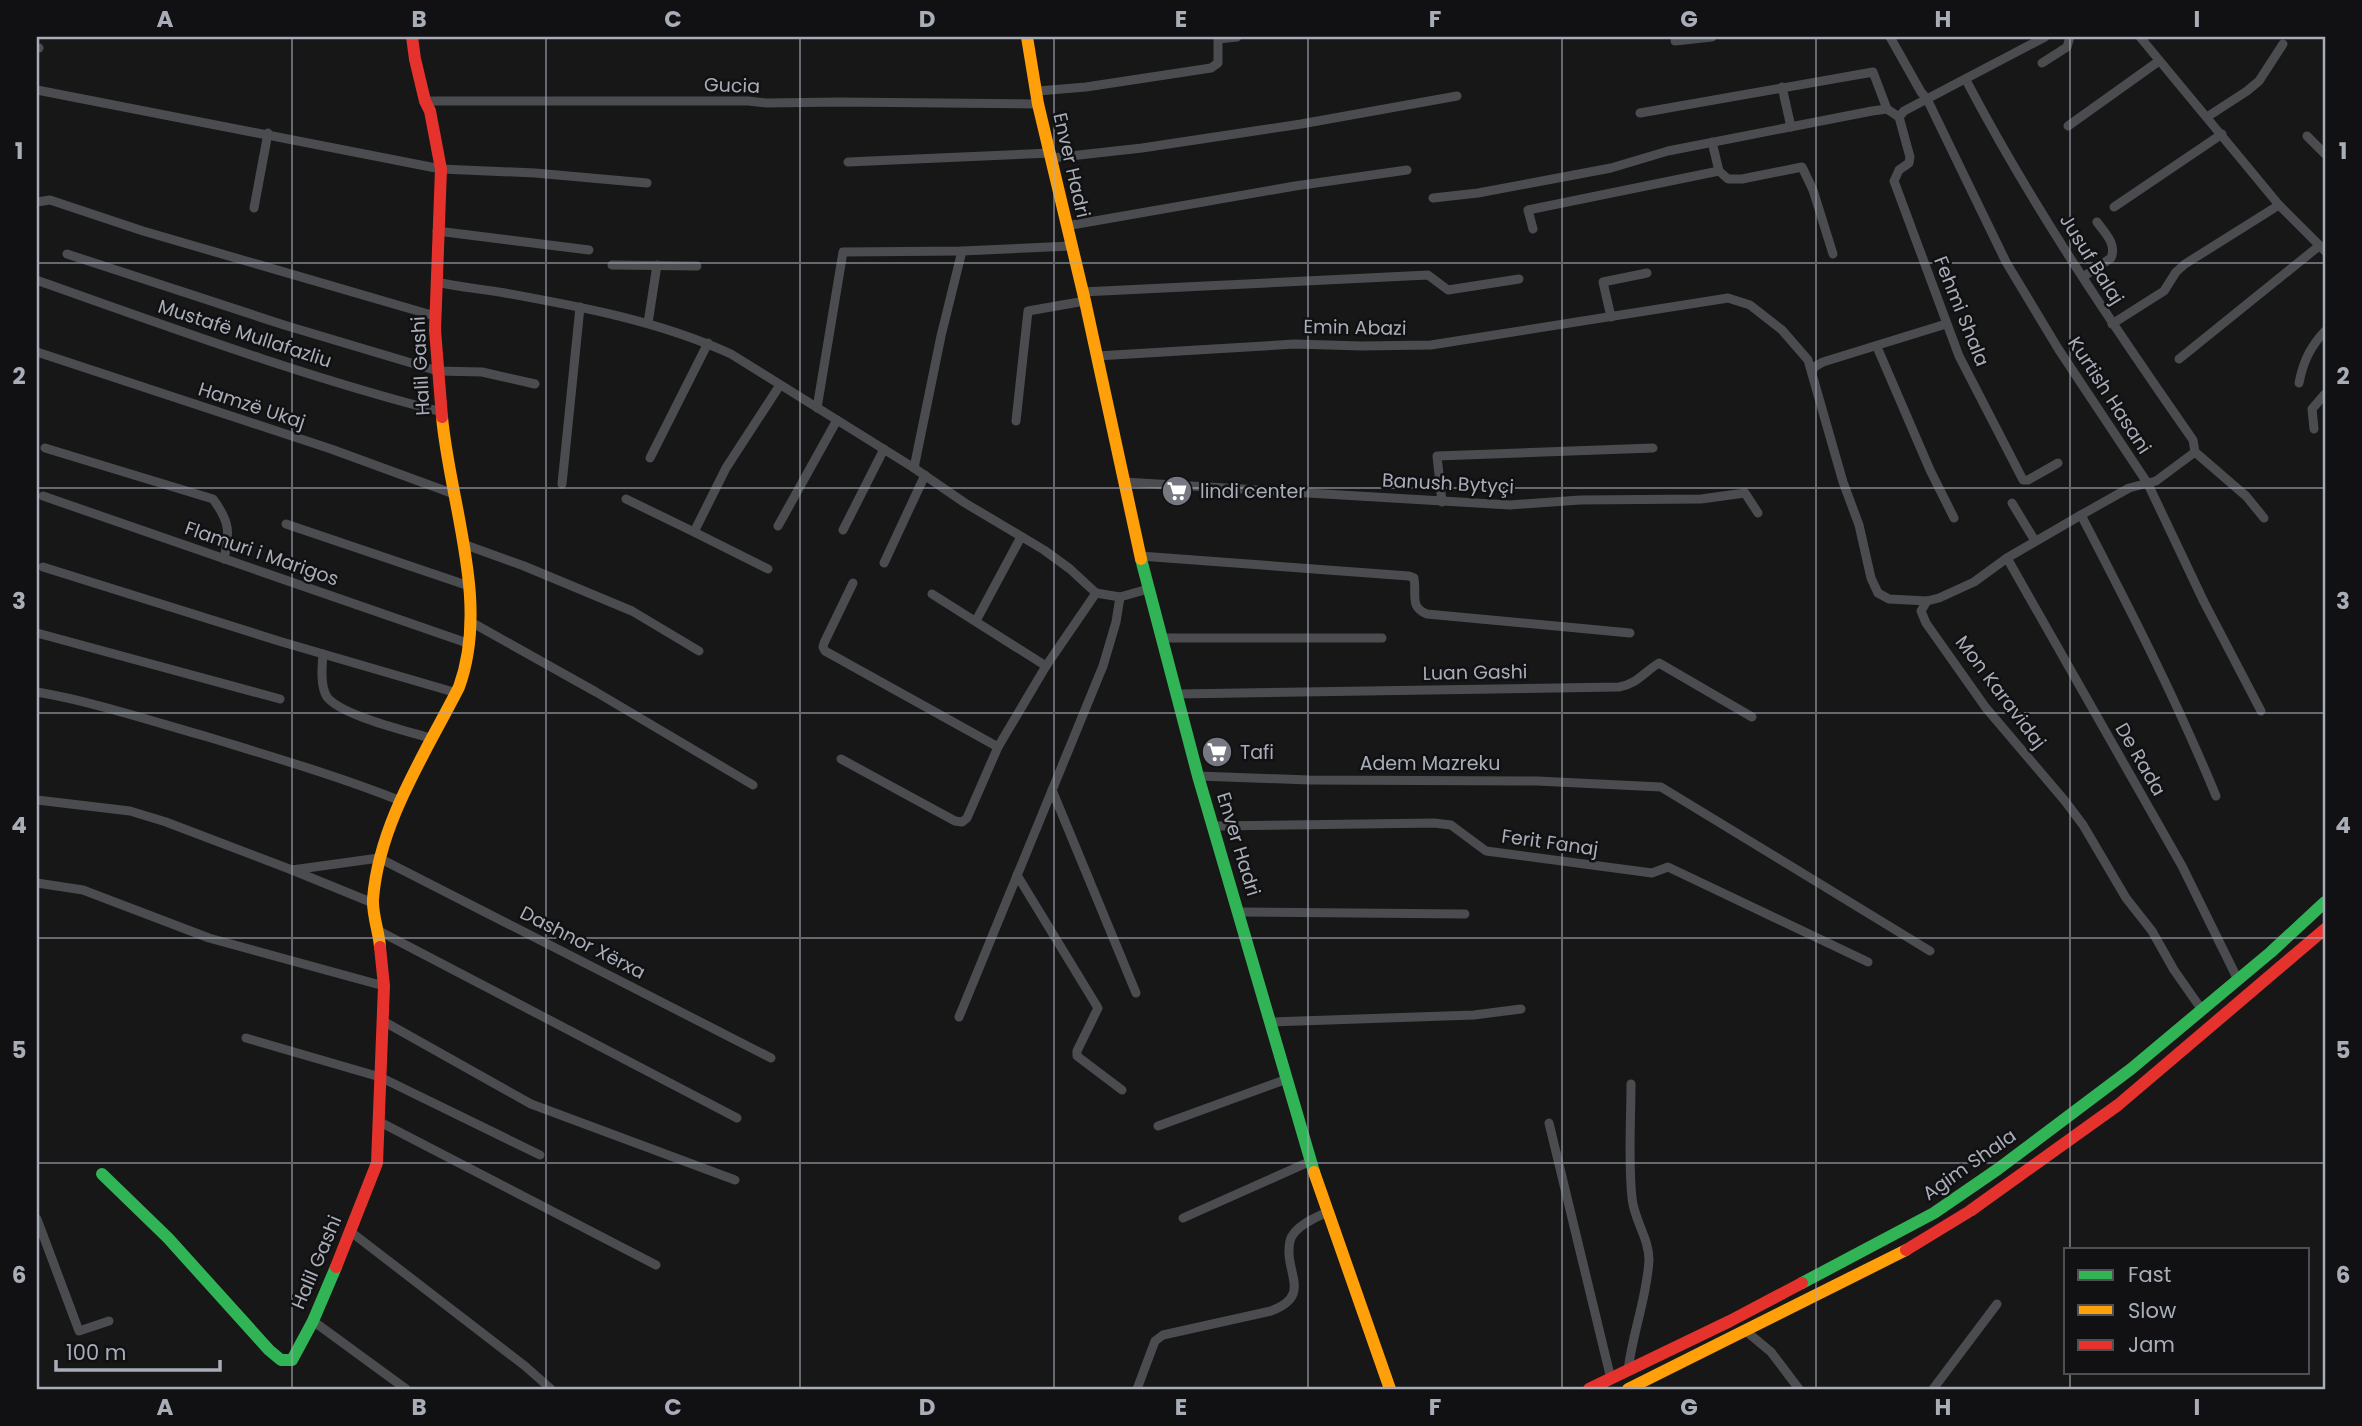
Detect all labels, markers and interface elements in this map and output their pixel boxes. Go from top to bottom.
text: A [157,3,174,35]
text: B [411,3,427,35]
text: C [664,3,682,35]
text: D [919,3,935,35]
text: E [1175,3,1187,35]
text: F [1429,3,1441,35]
text: G [1680,3,1698,35]
text: H [1935,3,1951,35]
text: I [2194,3,2200,35]
street label: Gucia [704,71,760,100]
street label: Enver Hadri [1046,110,1097,220]
text: 1 [15,135,23,167]
text: 1 [2339,135,2347,167]
street label: Jusuf Balaj [2053,209,2130,310]
street label: Fehmi Shala [1927,252,1996,370]
street label: Mustafë Mullafazliu [154,293,335,374]
street label: Emin Abazi [1303,313,1407,342]
street label: Halil Gashi [404,316,437,416]
street label: Kurtish Hasani [2062,331,2158,459]
text: 2 [12,360,26,392]
text: 2 [2336,360,2350,392]
street label: Hamzë Ukaj [195,375,309,436]
street label: Banush Bytyçi [1381,467,1515,500]
supermarket icon: lindi center [1160,474,1194,508]
place label: lindi center [1200,478,1305,505]
street label: Flamuri i Marigos [181,514,342,592]
text: 3 [12,585,26,617]
text: 3 [2336,585,2350,617]
street label: Mon Karavidaj [1949,630,2052,755]
street label: Luan Gashi [1422,658,1528,687]
street label: De Rada [2109,718,2172,801]
supermarket icon: Tafi [1200,735,1234,769]
place label: Tafi [1240,739,1274,766]
street label: Adem Mazreku [1360,750,1500,777]
street label: Enver Hadri [1210,789,1267,899]
text: 4 [11,809,27,841]
text: 4 [2335,809,2351,841]
street label: Ferit Fanaj [1500,822,1600,863]
street label: Dashnor Xërxa [515,899,650,986]
text: 5 [12,1034,26,1066]
text: 5 [2336,1034,2350,1066]
street label: Agim Shala [1917,1122,2022,1207]
street label: Halil Gashi [285,1211,348,1313]
legend [2064,1248,2310,1374]
text: 6 [12,1259,26,1291]
text: 6 [2336,1259,2350,1291]
text: Fast [2128,1260,2171,1289]
text: Slow [2128,1296,2176,1325]
scale bar [56,1328,220,1372]
text: Jam [2128,1330,2175,1359]
text: 100 m [66,1338,126,1367]
text: A [157,1391,174,1423]
text: B [411,1391,427,1423]
text: C [664,1391,682,1423]
text: D [919,1391,935,1423]
text: E [1175,1391,1187,1423]
text: F [1429,1391,1441,1423]
text: G [1680,1391,1698,1423]
text: H [1935,1391,1951,1423]
text: I [2194,1391,2200,1423]

